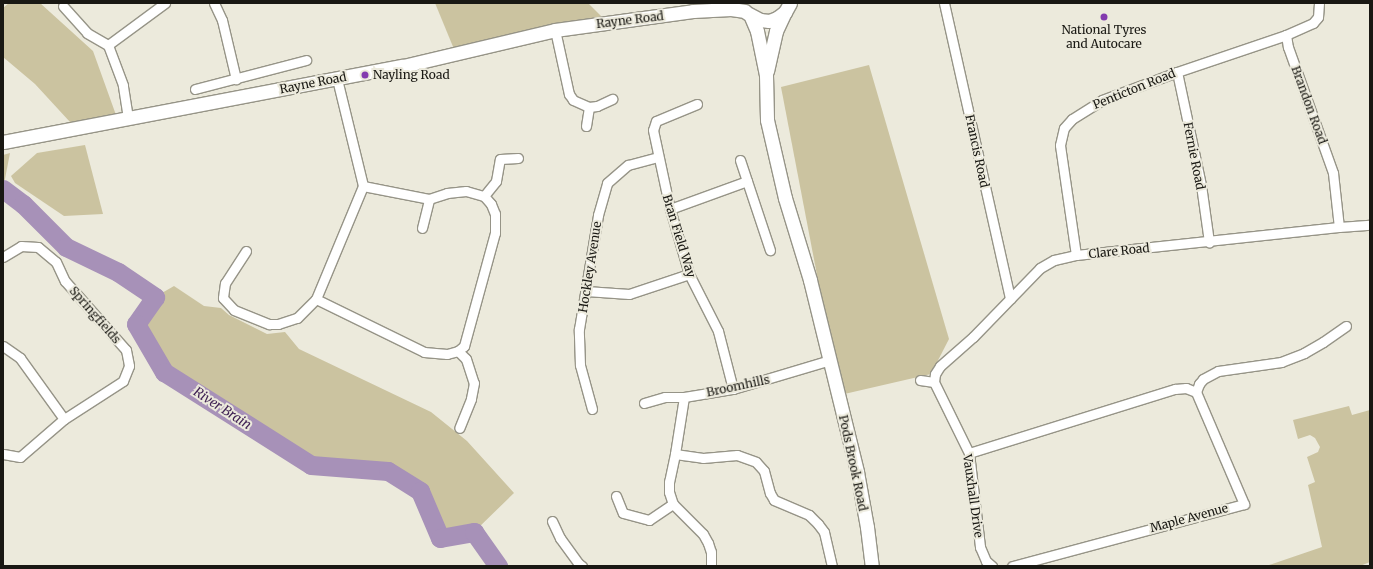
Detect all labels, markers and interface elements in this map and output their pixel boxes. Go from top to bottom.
street label: Rayne Road [595,9,665,31]
marker: National Tyres and Autocare [1099,12,1109,22]
place label: National Tyres and Autocare [1062,23,1146,51]
street label: Brandon Road [1288,64,1330,146]
street label: Penticton Road [1091,66,1177,112]
place label: Nayling Road [373,68,450,82]
street label: Rayne Road [278,69,348,97]
marker: Nayling Road [360,70,370,80]
street label: Francis Road [962,113,992,189]
street label: Fernie Road [1180,121,1208,191]
street label: Bran Field Way [660,193,698,279]
street label: Hockley Avenue [576,220,604,314]
street label: Clare Road [1088,241,1150,261]
street label: Springfields [66,284,124,346]
street label: Broomhills [705,372,771,400]
water label: River Brain [190,385,254,433]
street label: Pods Brook Road [836,414,870,512]
street label: Vauxhall Drive [960,453,986,539]
street label: Maple Avenue [1148,501,1230,535]

